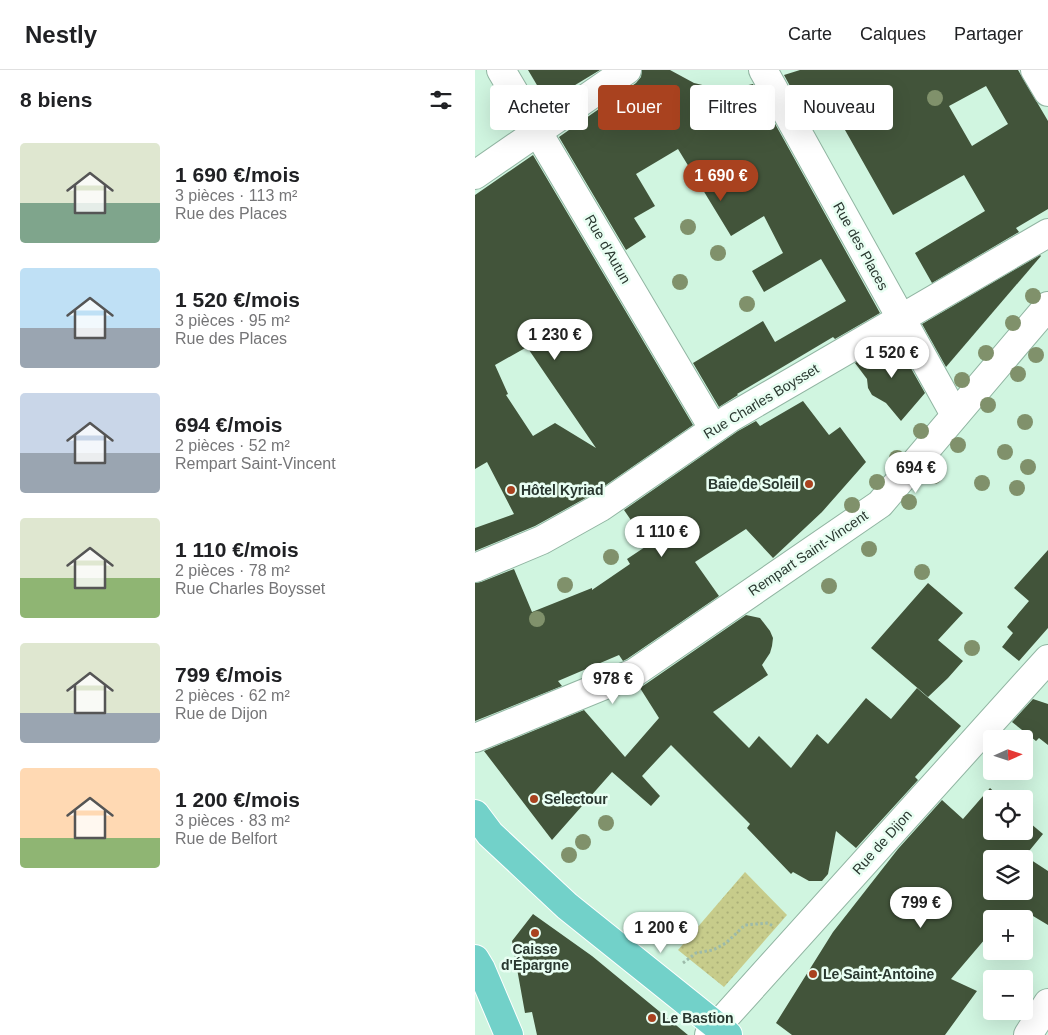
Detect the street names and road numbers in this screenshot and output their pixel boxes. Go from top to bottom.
street label: Rue des Places [830,199,892,293]
street label: Rue d'Autun [582,212,634,286]
street label: Rue Charles Boysset [701,360,822,442]
street label: Rempart Saint-Vincent [745,507,871,599]
street label: Rue de Dijon [849,807,915,877]

